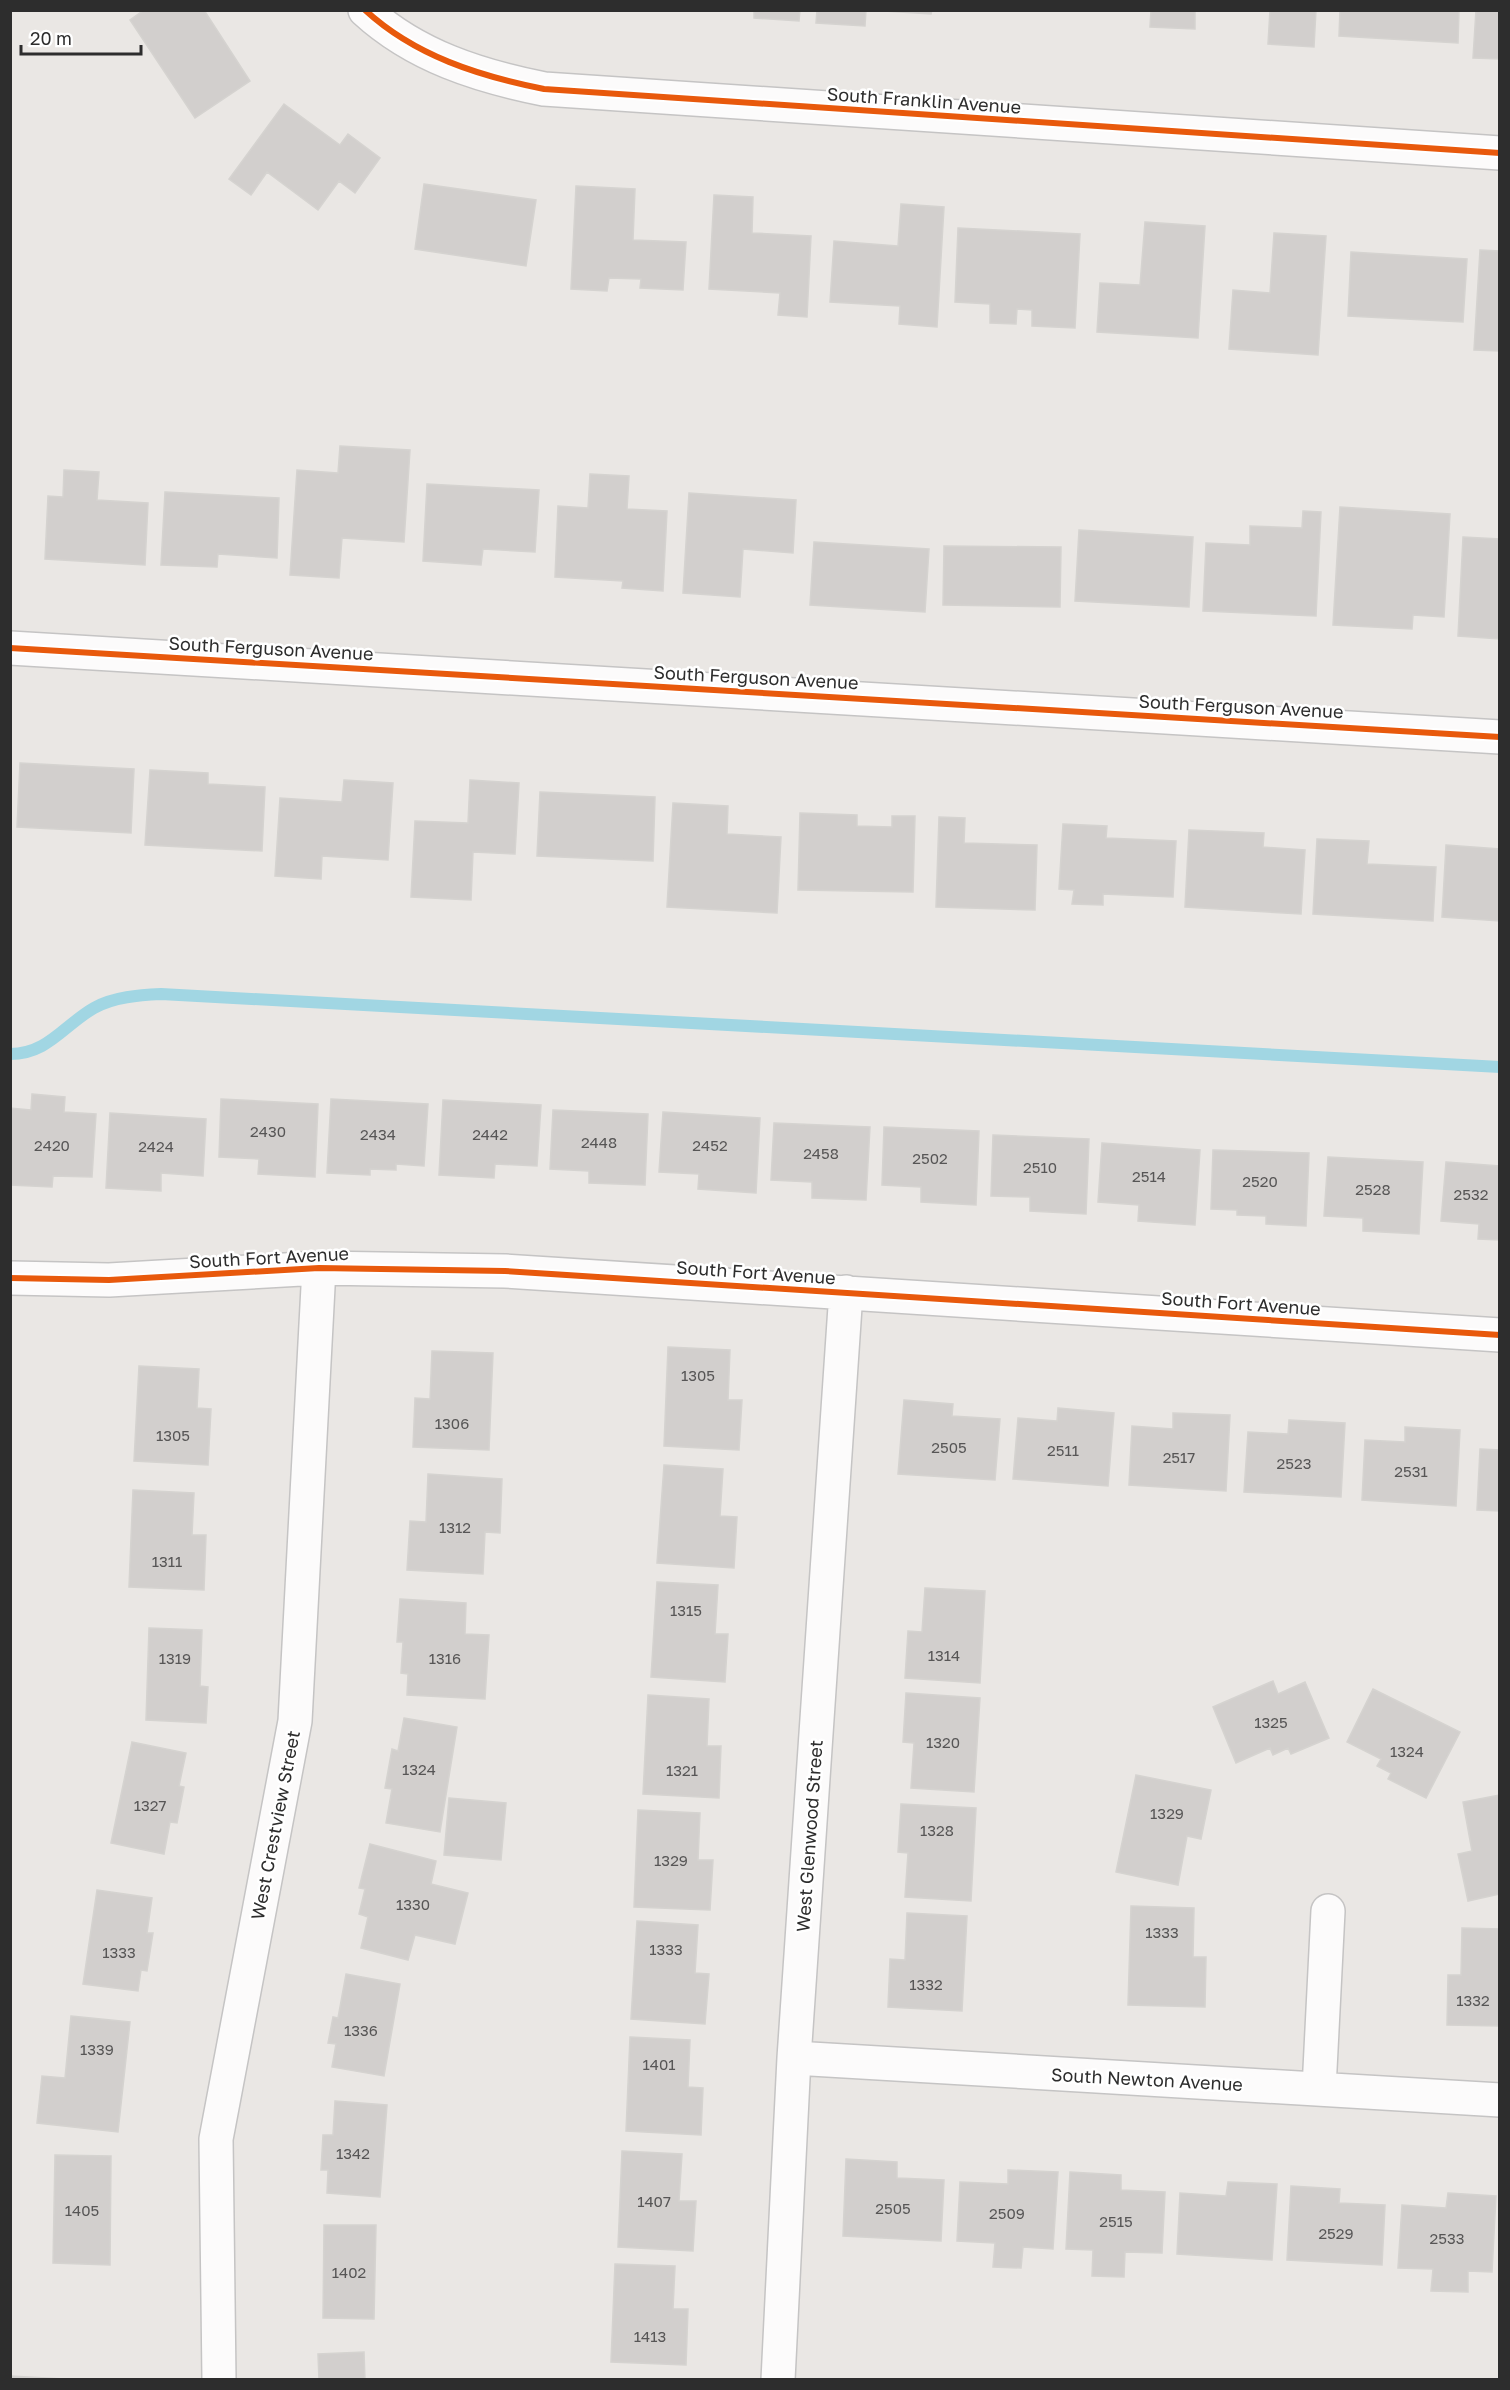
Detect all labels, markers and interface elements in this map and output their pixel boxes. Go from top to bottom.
scale bar [21,18,141,56]
text: 20 m [30,27,72,49]
street label: South Franklin Avenue [826,82,1022,118]
street label: South Ferguson Avenue [168,632,374,664]
street label: South Ferguson Avenue [653,661,859,693]
street label: South Ferguson Avenue [1138,690,1344,722]
house number: 2430 [250,1122,286,1140]
house number: 2434 [360,1125,396,1143]
house number: 2442 [472,1125,508,1143]
house number: 2448 [581,1133,617,1151]
house number: 2420 [34,1136,70,1154]
house number: 2452 [692,1136,728,1154]
house number: 2424 [138,1137,174,1155]
house number: 2458 [803,1144,839,1162]
house number: 2502 [912,1149,948,1167]
house number: 2510 [1023,1158,1057,1176]
house number: 2514 [1132,1167,1166,1185]
house number: 2520 [1242,1172,1278,1190]
house number: 2528 [1355,1180,1391,1198]
house number: 2532 [1454,1185,1488,1203]
street label: South Fort Avenue [189,1242,349,1272]
street label: South Fort Avenue [675,1255,837,1289]
street label: South Fort Avenue [1160,1286,1322,1320]
house number: 1305 [681,1366,715,1384]
house number: 1306 [435,1414,469,1432]
house number: 1305 [156,1426,190,1444]
house number: 2505 [931,1438,967,1456]
house number: 2511 [1047,1441,1079,1459]
house number: 2517 [1163,1448,1195,1466]
house number: 2523 [1277,1454,1311,1472]
house number: 2531 [1394,1462,1428,1480]
house number: 1312 [439,1518,471,1536]
house number: 1311 [152,1552,182,1570]
house number: 1315 [670,1601,702,1619]
house number: 1314 [928,1646,960,1664]
house number: 1319 [159,1649,191,1667]
house number: 1316 [429,1649,461,1667]
house number: 1325 [1254,1713,1288,1731]
street label: West Crestview Street [246,1728,304,1922]
house number: 1320 [926,1733,960,1751]
street label: West Glenwood Street [791,1739,827,1933]
house number: 1324 [1390,1742,1424,1760]
house number: 1324 [402,1760,436,1778]
house number: 1321 [666,1761,698,1779]
house number: 1327 [134,1796,166,1814]
house number: 1329 [1150,1804,1184,1822]
house number: 1328 [920,1821,954,1839]
house number: 1329 [654,1851,688,1869]
house number: 1330 [396,1895,430,1913]
house number: 1333 [1145,1923,1179,1941]
house number: 1333 [649,1940,683,1958]
house number: 1333 [102,1943,136,1961]
house number: 1332 [909,1975,943,1993]
house number: 1332 [1456,1991,1490,2009]
house number: 1336 [344,2021,378,2039]
house number: 1339 [80,2040,114,2058]
house number: 1401 [642,2055,676,2073]
street label: South Newton Avenue [1051,2063,1243,2095]
house number: 1342 [336,2144,370,2162]
house number: 1407 [637,2192,671,2210]
house number: 2505 [875,2199,911,2217]
house number: 1405 [65,2201,99,2219]
house number: 2509 [989,2204,1025,2222]
house number: 2515 [1099,2212,1133,2230]
house number: 2529 [1318,2224,1354,2242]
house number: 2533 [1430,2229,1464,2247]
house number: 1402 [332,2263,366,2281]
house number: 1413 [634,2327,666,2345]

